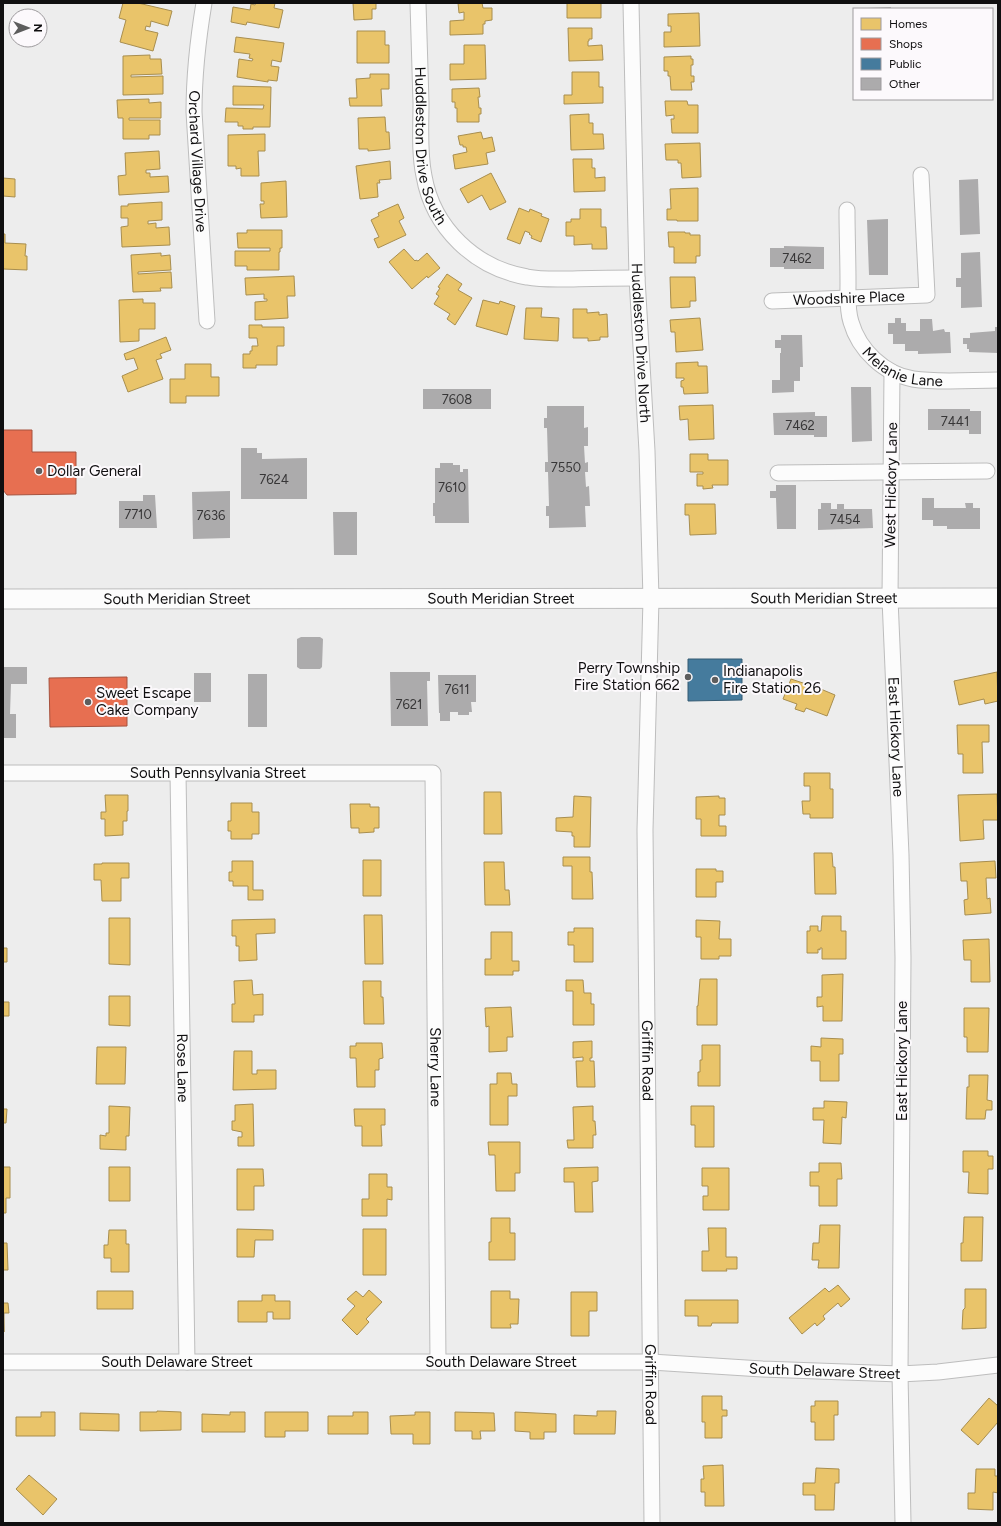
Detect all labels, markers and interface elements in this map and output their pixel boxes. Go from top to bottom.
north arrow [8,8,48,48]
legend [853,8,993,100]
text: Homes [889,17,928,31]
text: N [31,24,44,32]
text: Shops [889,37,923,51]
text: Public [889,57,922,71]
street label: Huddleston Drive South [411,66,451,228]
text: Other [889,77,920,91]
street label: Orchard Village Drive [185,90,210,233]
house number: 7462 [782,251,812,266]
street label: Huddleston Drive North [628,263,654,423]
street label: Woodshire Place [793,287,905,309]
street label: Melanie Lane [858,343,943,390]
house number: 7608 [442,392,472,407]
house number: 7441 [941,414,969,429]
house number: 7462 [785,418,815,433]
street label: West Hickory Lane [881,422,901,548]
house number: 7550 [551,460,581,475]
place label: Dollar General [47,462,141,480]
marker: Dollar General [34,466,44,476]
house number: 7624 [259,472,289,487]
house number: 7610 [438,480,466,495]
house number: 7710 [124,507,152,522]
house number: 7636 [197,508,225,523]
house number: 7454 [830,512,860,527]
street label: South Meridian Street [427,589,575,608]
street label: South Meridian Street [750,589,898,607]
street label: South Meridian Street [103,590,251,608]
place label: Perry Township Fire Station 662 [574,659,680,694]
place label: Indianapolis Fire Station 26 [723,662,821,697]
marker: Perry Township Fire Station 662 [683,672,693,682]
marker: Indianapolis Fire Station 26 [710,675,720,685]
street label: East Hickory Lane [884,676,907,797]
house number: 7611 [444,682,470,697]
place label: Sweet Escape Cake Company [96,684,199,719]
marker: Sweet Escape Cake Company [83,697,93,707]
house number: 7621 [396,697,422,712]
street label: South Pennsylvania Street [130,764,307,782]
street label: East Hickory Lane [893,1001,911,1121]
street label: Griffin Road [638,1020,657,1101]
street label: Sherry Lane [426,1027,445,1107]
street label: Rose Lane [173,1033,192,1103]
street label: Griffin Road [641,1344,660,1425]
street label: South Delaware Street [101,1353,253,1371]
street label: South Delaware Street [425,1353,577,1371]
street label: South Delaware Street [748,1359,901,1383]

